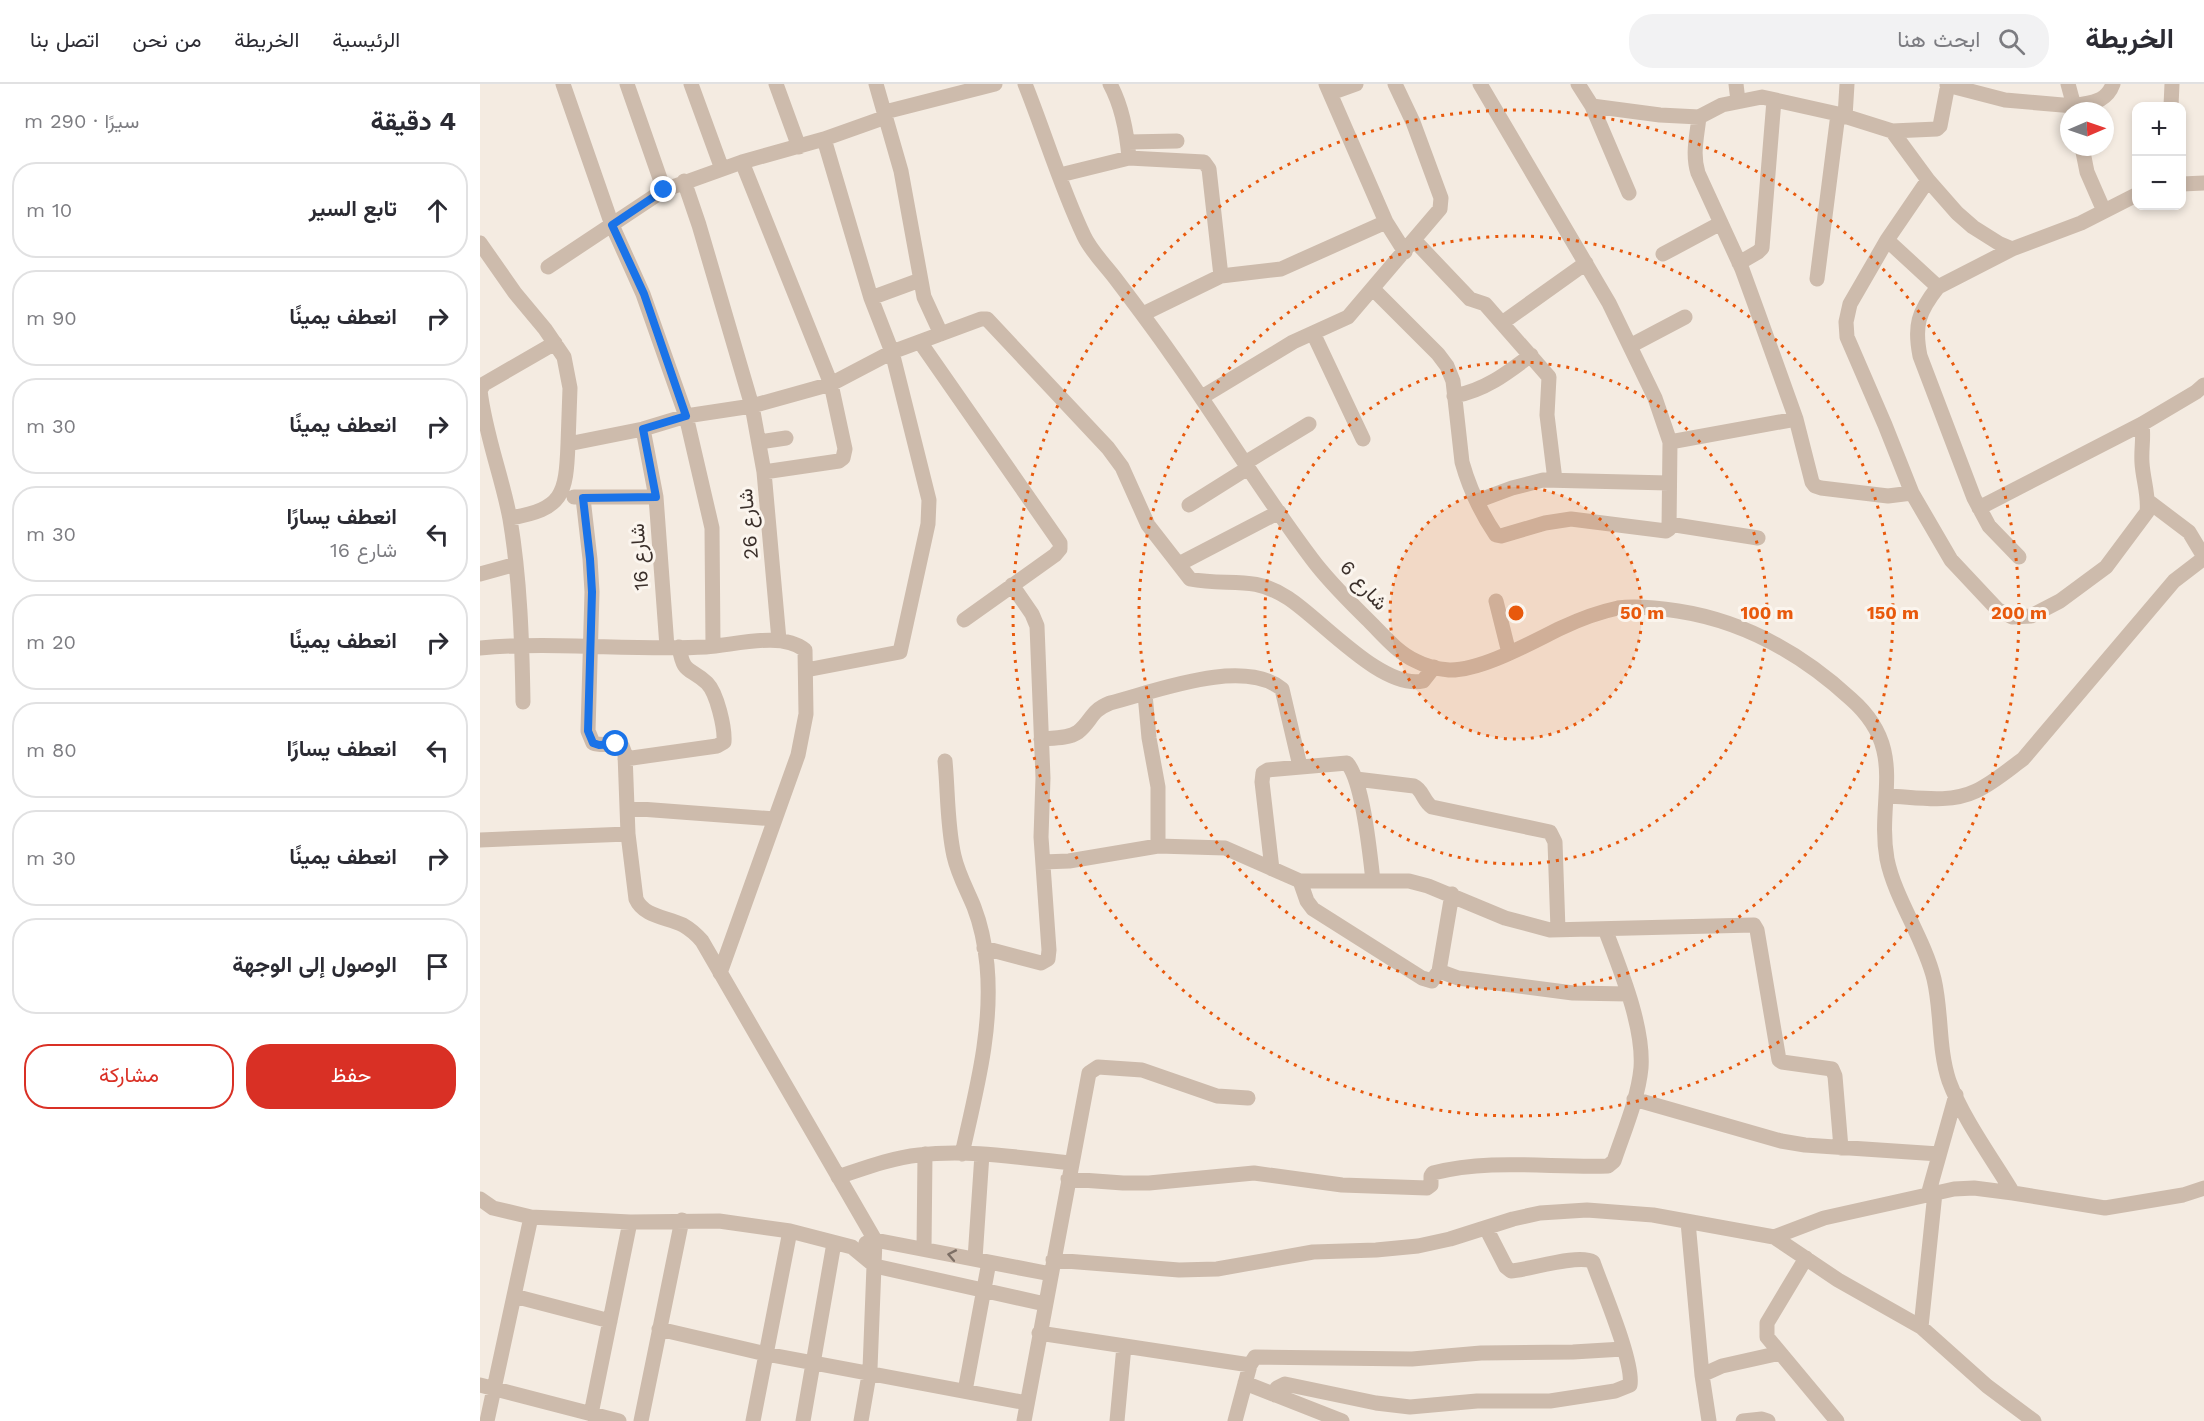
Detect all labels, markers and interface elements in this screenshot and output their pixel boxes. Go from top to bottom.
search box [1629,14,2049,68]
text: الخريطة [2085,22,2174,55]
icon: search [1995,25,2028,58]
text: اتصل بنا [30,27,99,52]
text: من نحن [132,27,201,52]
text: الخريطة [234,27,299,52]
text: الرئيسية [332,27,400,52]
text: ابحث هنا [1897,27,1980,52]
north arrow [2060,102,2114,156]
map controls [2132,102,2186,210]
button: + [2132,102,2186,156]
text: 4 دقيقة [370,106,456,136]
text: سيرًا · 290 m [24,109,139,133]
button: − [2132,156,2186,210]
route end [650,176,676,202]
icon: ahead [421,194,454,227]
text: تابع السير [309,196,397,221]
text: 10 m [26,198,72,222]
icon: right [421,302,454,335]
text: انعطف يمينًا [289,304,397,329]
text: 90 m [26,306,77,330]
icon: right [421,410,454,443]
text: انعطف يمينًا [289,412,397,437]
text: 30 m [26,414,76,438]
street label: شارع 26 [733,487,765,560]
text: انعطف يسارًا [287,504,397,529]
icon: left [421,518,454,551]
text: 30 m [26,522,76,546]
street label: شارع 16 [625,523,655,591]
text: شارع 16 [330,538,397,562]
street label: شارع 6 [1334,555,1393,616]
text: 50 m [1620,602,1664,623]
text: 100 m [1740,602,1794,623]
text: 150 m [1867,602,1919,623]
text: 200 m [1991,602,2047,623]
centre of rings [1506,603,1526,623]
icon: right [421,626,454,659]
text: انعطف يمينًا [289,628,397,653]
text: 20 m [26,630,76,654]
route start [602,730,628,756]
icon: left [421,734,454,767]
text: انعطف يسارًا [287,736,397,761]
text: 80 m [26,738,77,762]
icon: right [421,842,454,875]
text: انعطف يمينًا [289,844,397,869]
text: 30 m [26,846,76,870]
icon: arrive [421,950,454,983]
text: الوصول إلى الوجهة [232,952,397,977]
button: مشاركة [24,1044,234,1109]
button: حفظ [246,1044,456,1109]
one-way arrow [947,1249,957,1262]

